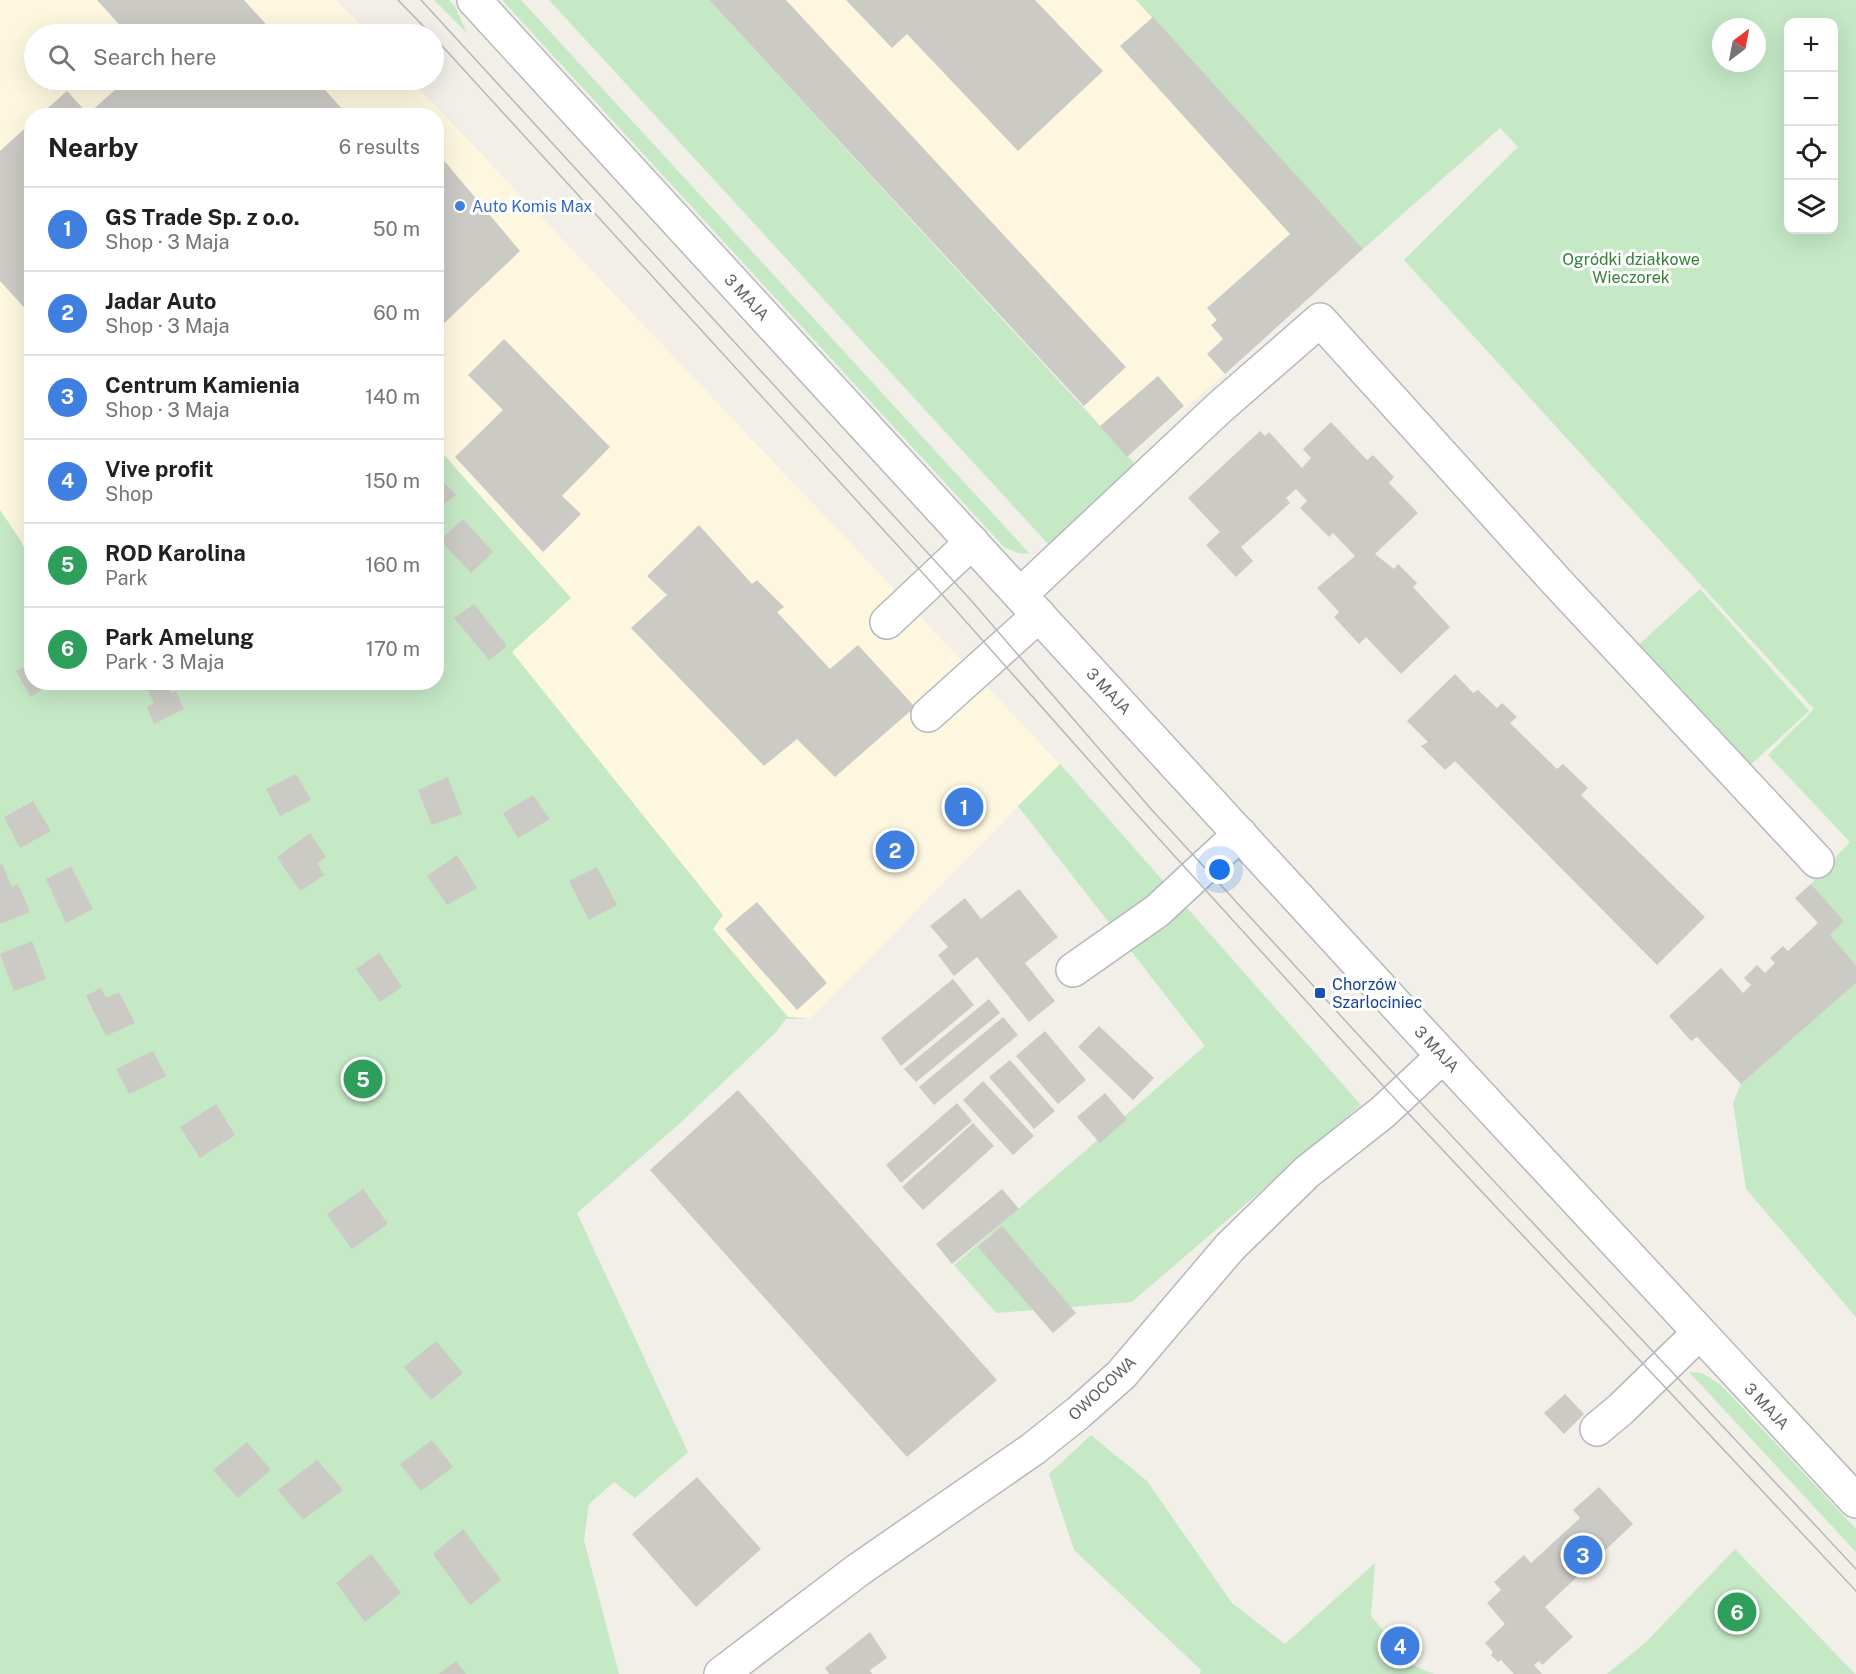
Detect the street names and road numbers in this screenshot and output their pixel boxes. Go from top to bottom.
street label: 3 MAJA [720,270,773,325]
street label: 3 MAJA [1082,664,1135,719]
street label: 3 MAJA [1410,1022,1463,1077]
street label: OWOCOWA [1065,1352,1140,1424]
street label: 3 MAJA [1740,1379,1793,1434]

